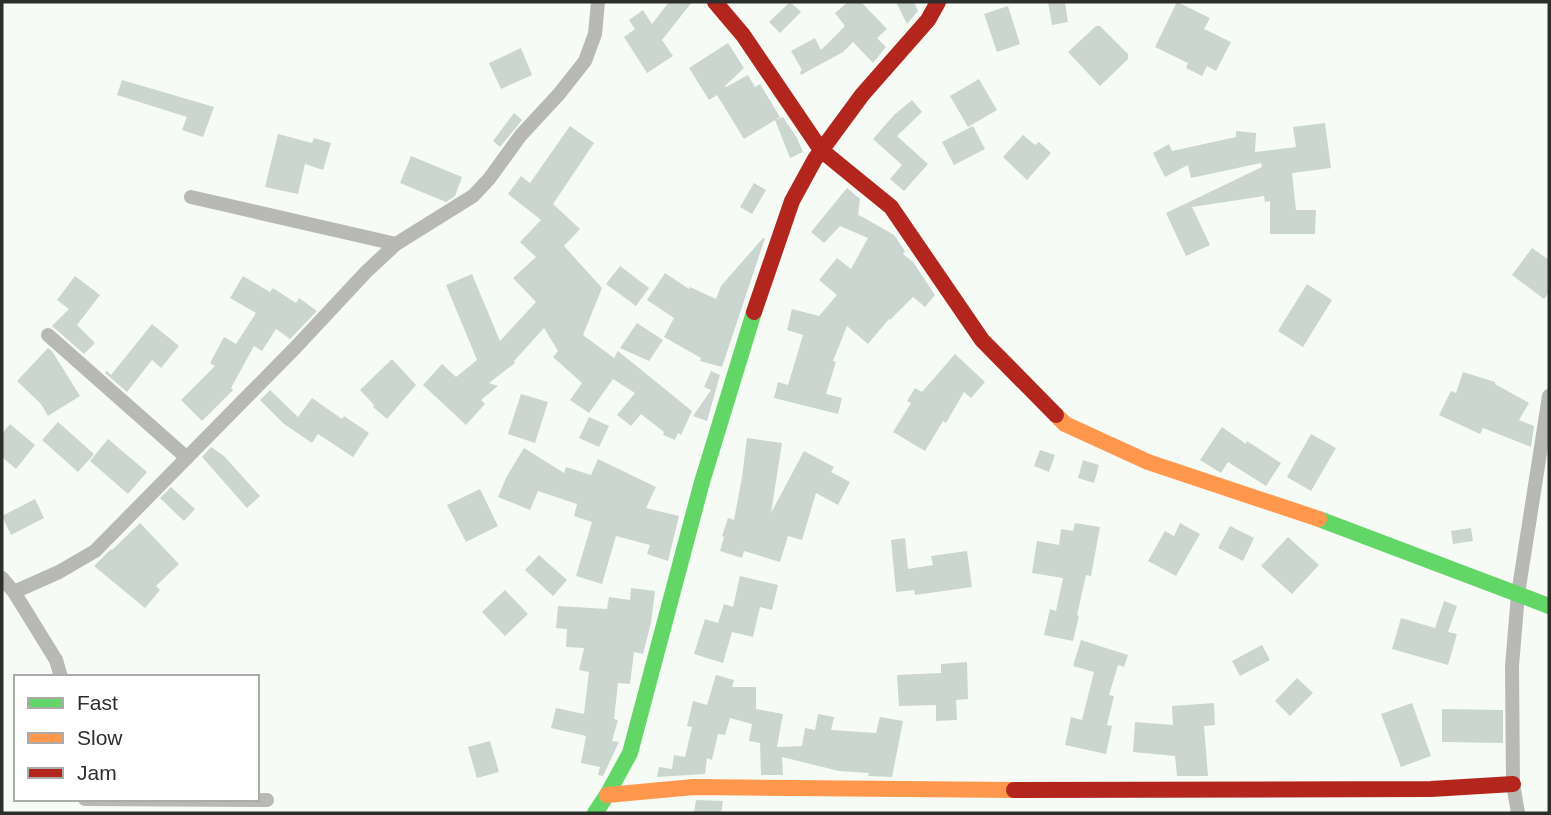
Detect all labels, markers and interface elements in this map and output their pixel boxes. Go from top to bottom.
legend [14,675,259,801]
text: Fast [77,691,118,714]
text: Slow [77,726,123,749]
text: Jam [77,761,117,784]

